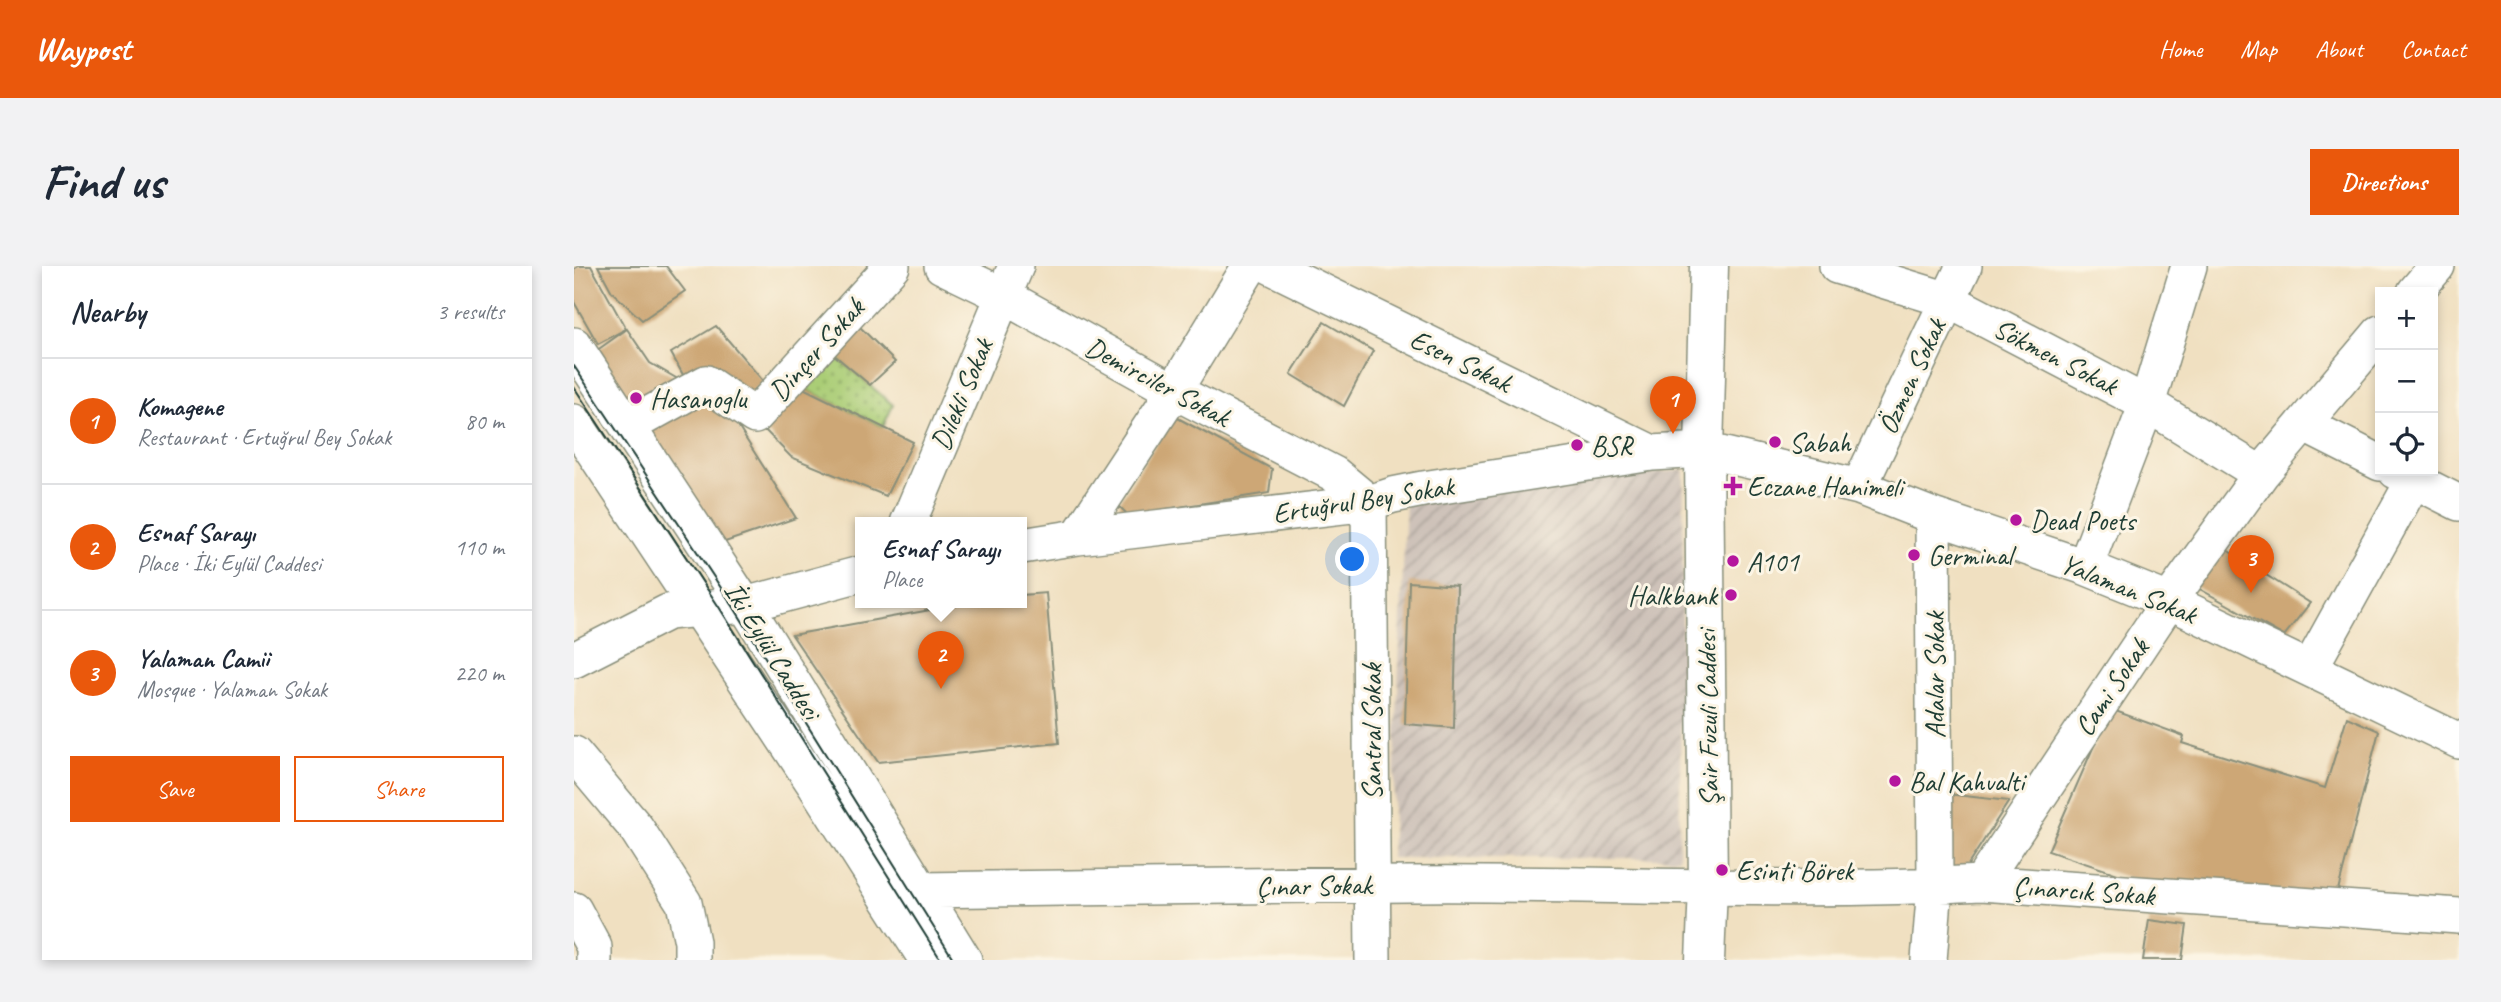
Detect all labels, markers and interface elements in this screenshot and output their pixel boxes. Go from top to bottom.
text: Waypost [35,28,131,70]
text: Home [2159,34,2202,64]
text: Map [2240,34,2277,64]
text: About [2315,34,2363,64]
text: Contact [2401,34,2466,64]
button: Directions [2310,149,2459,215]
text: Find us [42,151,164,213]
map controls [2375,287,2438,476]
button: + [2375,287,2438,350]
street label: Dinçer Sokak [761,290,873,408]
text: Nearby [70,293,146,331]
text: 3 results [437,297,504,326]
street label: Sökmen Sokak [1988,310,2125,403]
street label: Özmen Sokak [1869,311,1954,440]
street label: Esen Sokak [1404,321,1520,401]
street label: Demirciler Sokak [1080,329,1238,435]
street label: Dilekli Sokak [922,332,1001,455]
button: − [2375,350,2438,413]
pin: 1 [1650,376,1696,434]
place label: Hasanoglu [650,381,748,416]
text: Komagene [137,390,223,423]
marker: Hasanoglu [628,390,644,406]
text: 1 [88,407,98,436]
text: 80 m [465,407,504,436]
button: locate [2375,413,2438,476]
text: Restaurant · Ertuğrul Bey Sokak [137,423,391,452]
place label: Sabah [1789,425,1852,460]
place label: BSR [1591,428,1635,463]
marker: Sabah [1767,434,1783,450]
marker: BSR [1569,437,1585,453]
street label: Ertuğrul Bey Sokak [1270,468,1458,531]
place label: Eczane Hanimeli [1747,469,1906,504]
marker: Eczane Hanimeli [1725,478,1741,494]
place label: Dead Poets [2030,503,2137,538]
marker: Dead Poets [2008,512,2024,528]
text: Esnaf Sarayı [137,516,255,549]
popup [855,517,1027,608]
text: Esnaf Sarayı [882,532,1000,565]
text: 2 [88,533,98,562]
text: 110 m [455,533,504,562]
pin: 3 [2228,535,2274,593]
place label: Germinal [1928,538,2017,573]
your location [1335,542,1369,576]
place label: A101 [1747,544,1800,579]
street label: Yalaman Sokak [2056,545,2203,632]
marker: Germinal [1906,547,1922,563]
text: Place · İki Eylül Caddesi [137,549,321,578]
marker: A101 [1725,553,1741,569]
text: Place [882,565,922,594]
street label: İki Eylül Caddesi [716,575,831,729]
place label: Halkbank [1628,578,1719,613]
marker: Halkbank [1723,587,1739,603]
street label: Adalar Sokak [1917,610,1952,738]
street label: Şair Fuzuli Caddesi [1688,625,1727,807]
pin: 2 [918,631,964,689]
street label: Cami Sokak [2066,631,2157,742]
text: Yalaman Camii [137,642,269,675]
text: 3 [88,659,98,688]
text: 220 m [455,659,504,688]
street label: Santral Sokak [1354,662,1389,800]
text: Mosque · Yalaman Sokak [137,675,327,704]
button: Save [70,756,280,822]
button: Share [294,756,504,822]
place label: Bal Kahvalti [1909,764,2028,799]
marker: Bal Kahvalti [1887,773,1903,789]
place label: Esinti Börek [1736,853,1855,888]
marker: Esinti Börek [1714,862,1730,878]
street label: Çınar Sokak [1256,867,1375,905]
street label: Çınarcık Sokak [2012,868,2157,914]

